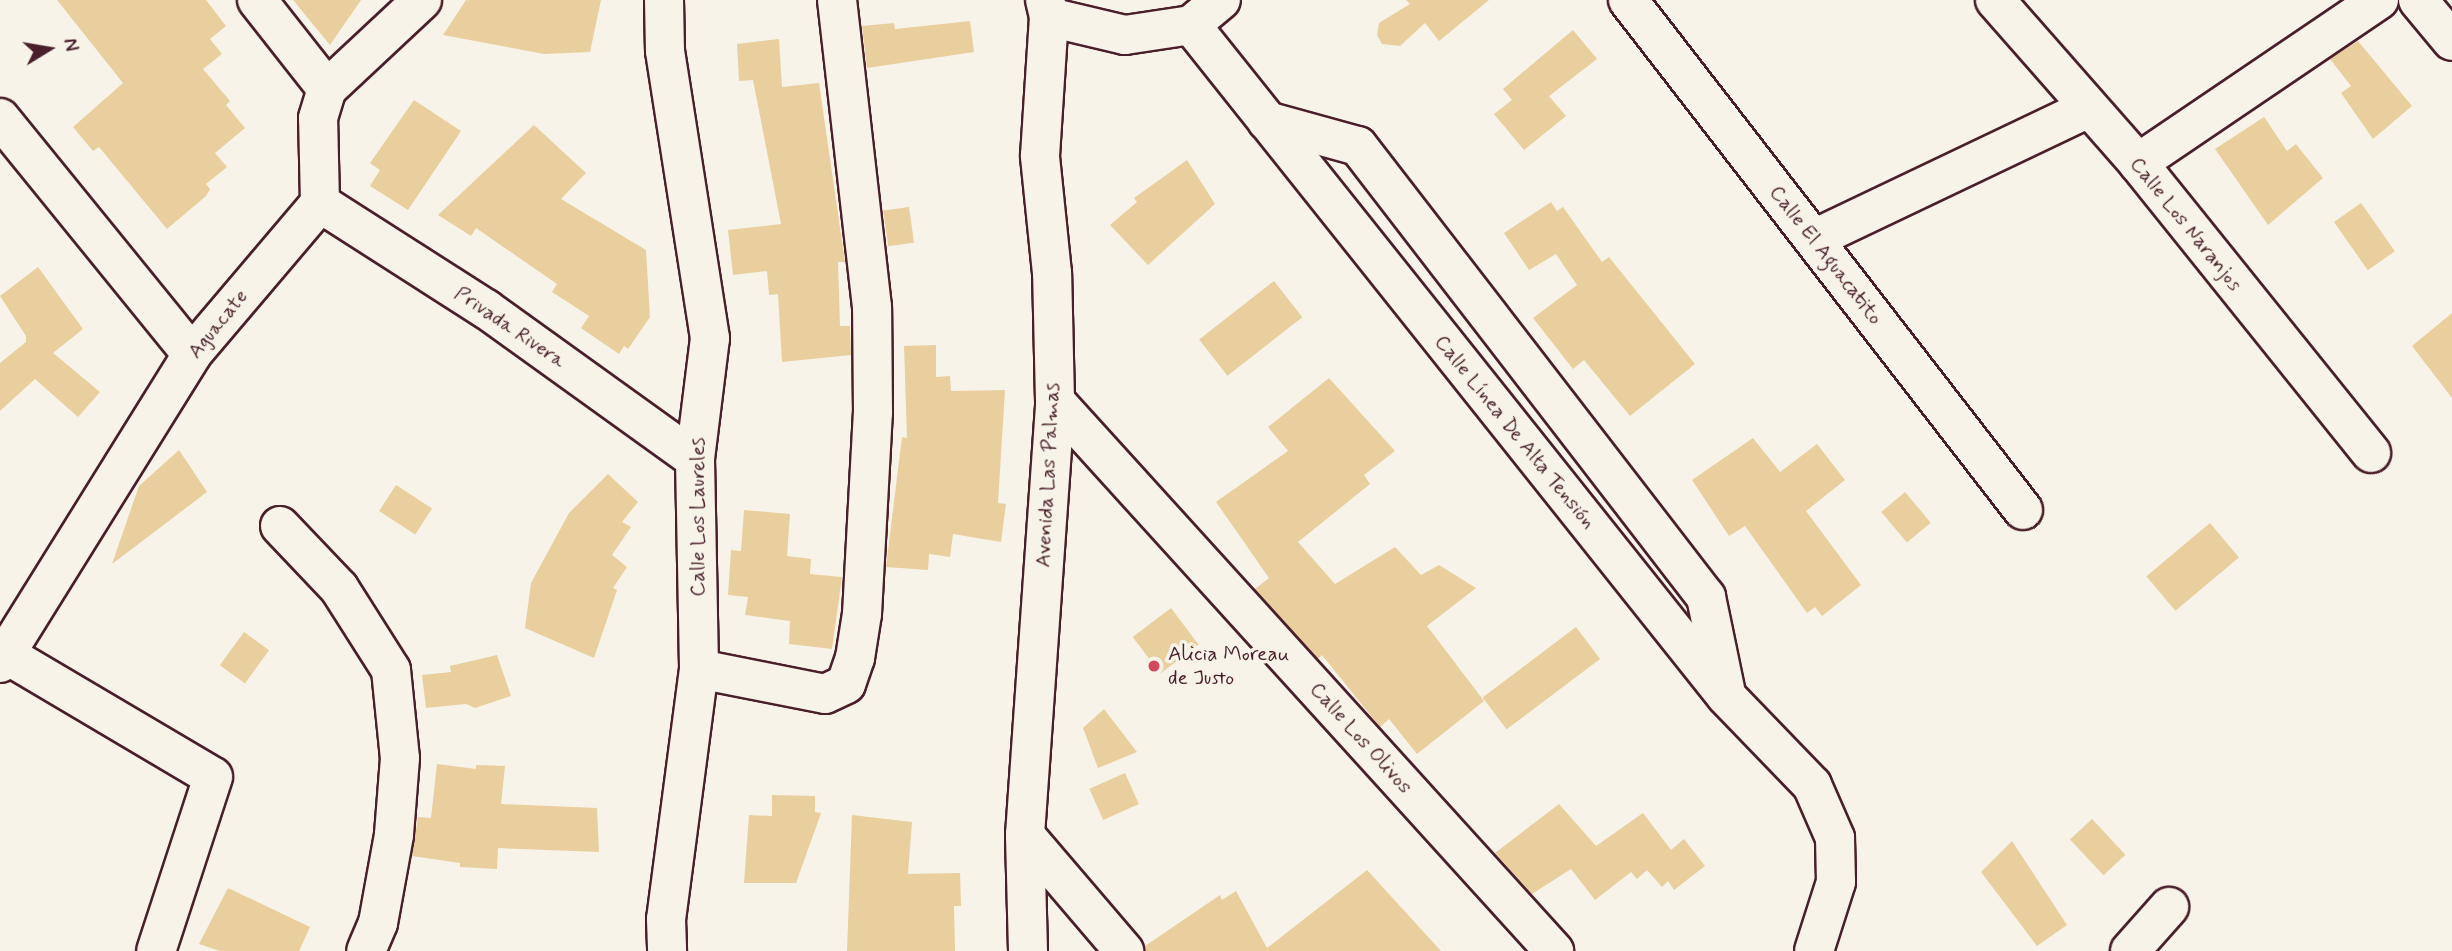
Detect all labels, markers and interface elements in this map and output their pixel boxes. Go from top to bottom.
north arrow [14,14,84,84]
text: N [57,36,84,53]
street label: Calle Los Naranjos [2122,149,2250,299]
street label: Calle El Aguacatito [1764,180,1888,330]
street label: Privada Rivera [448,280,572,374]
street label: Aguacate [182,284,254,364]
street label: Calle Línea De Alta Tensión [1429,330,1601,534]
street label: Avenida Las Palmas [1031,382,1065,568]
street label: Calle Los Laureles [685,437,711,597]
place label: Alicia Moreau de Justo [1168,641,1291,691]
marker: Alicia Moreau de Justo [1146,658,1162,674]
street label: Calle Los Olivos [1304,677,1418,799]

